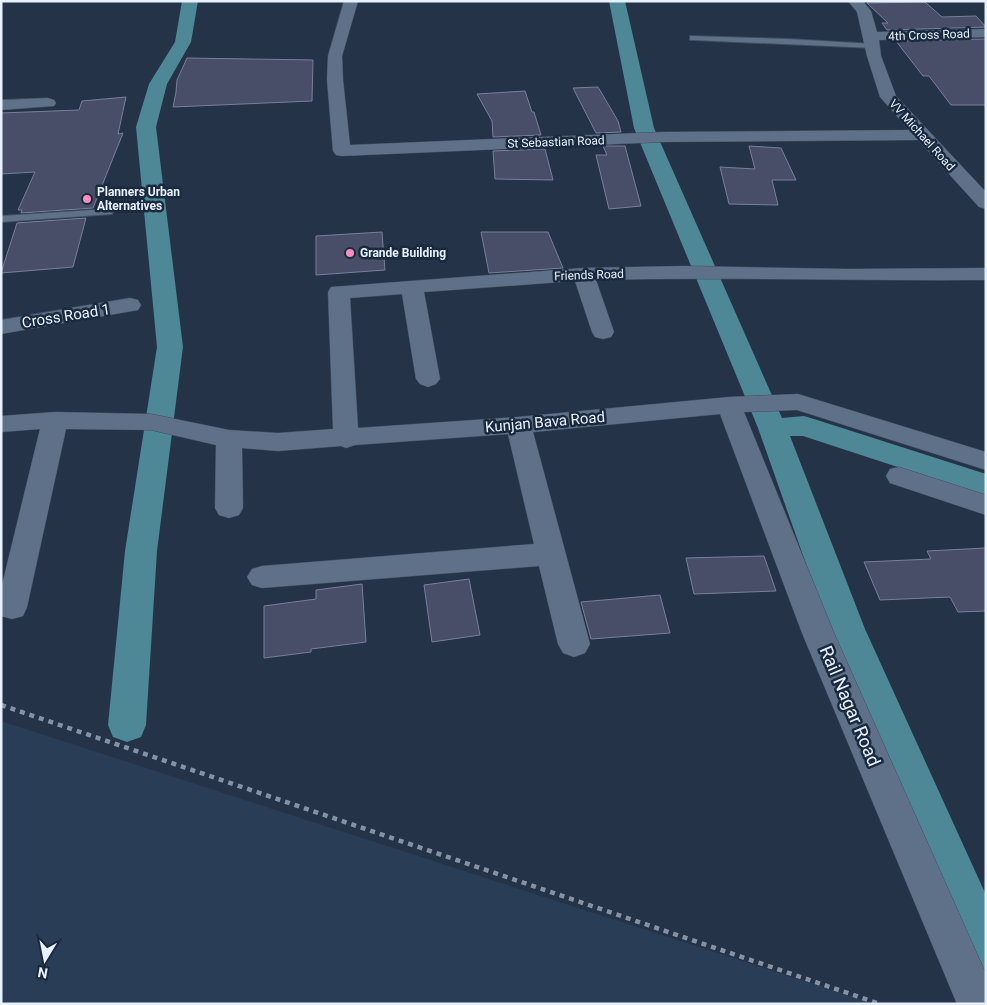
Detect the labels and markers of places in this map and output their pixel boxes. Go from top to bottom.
place label: Planners Urban Alternatives [97,185,180,213]
marker: Planners Urban Alternatives [81,193,93,205]
place label: Grande Building [360,246,446,260]
marker: Grande Building [344,247,356,259]

